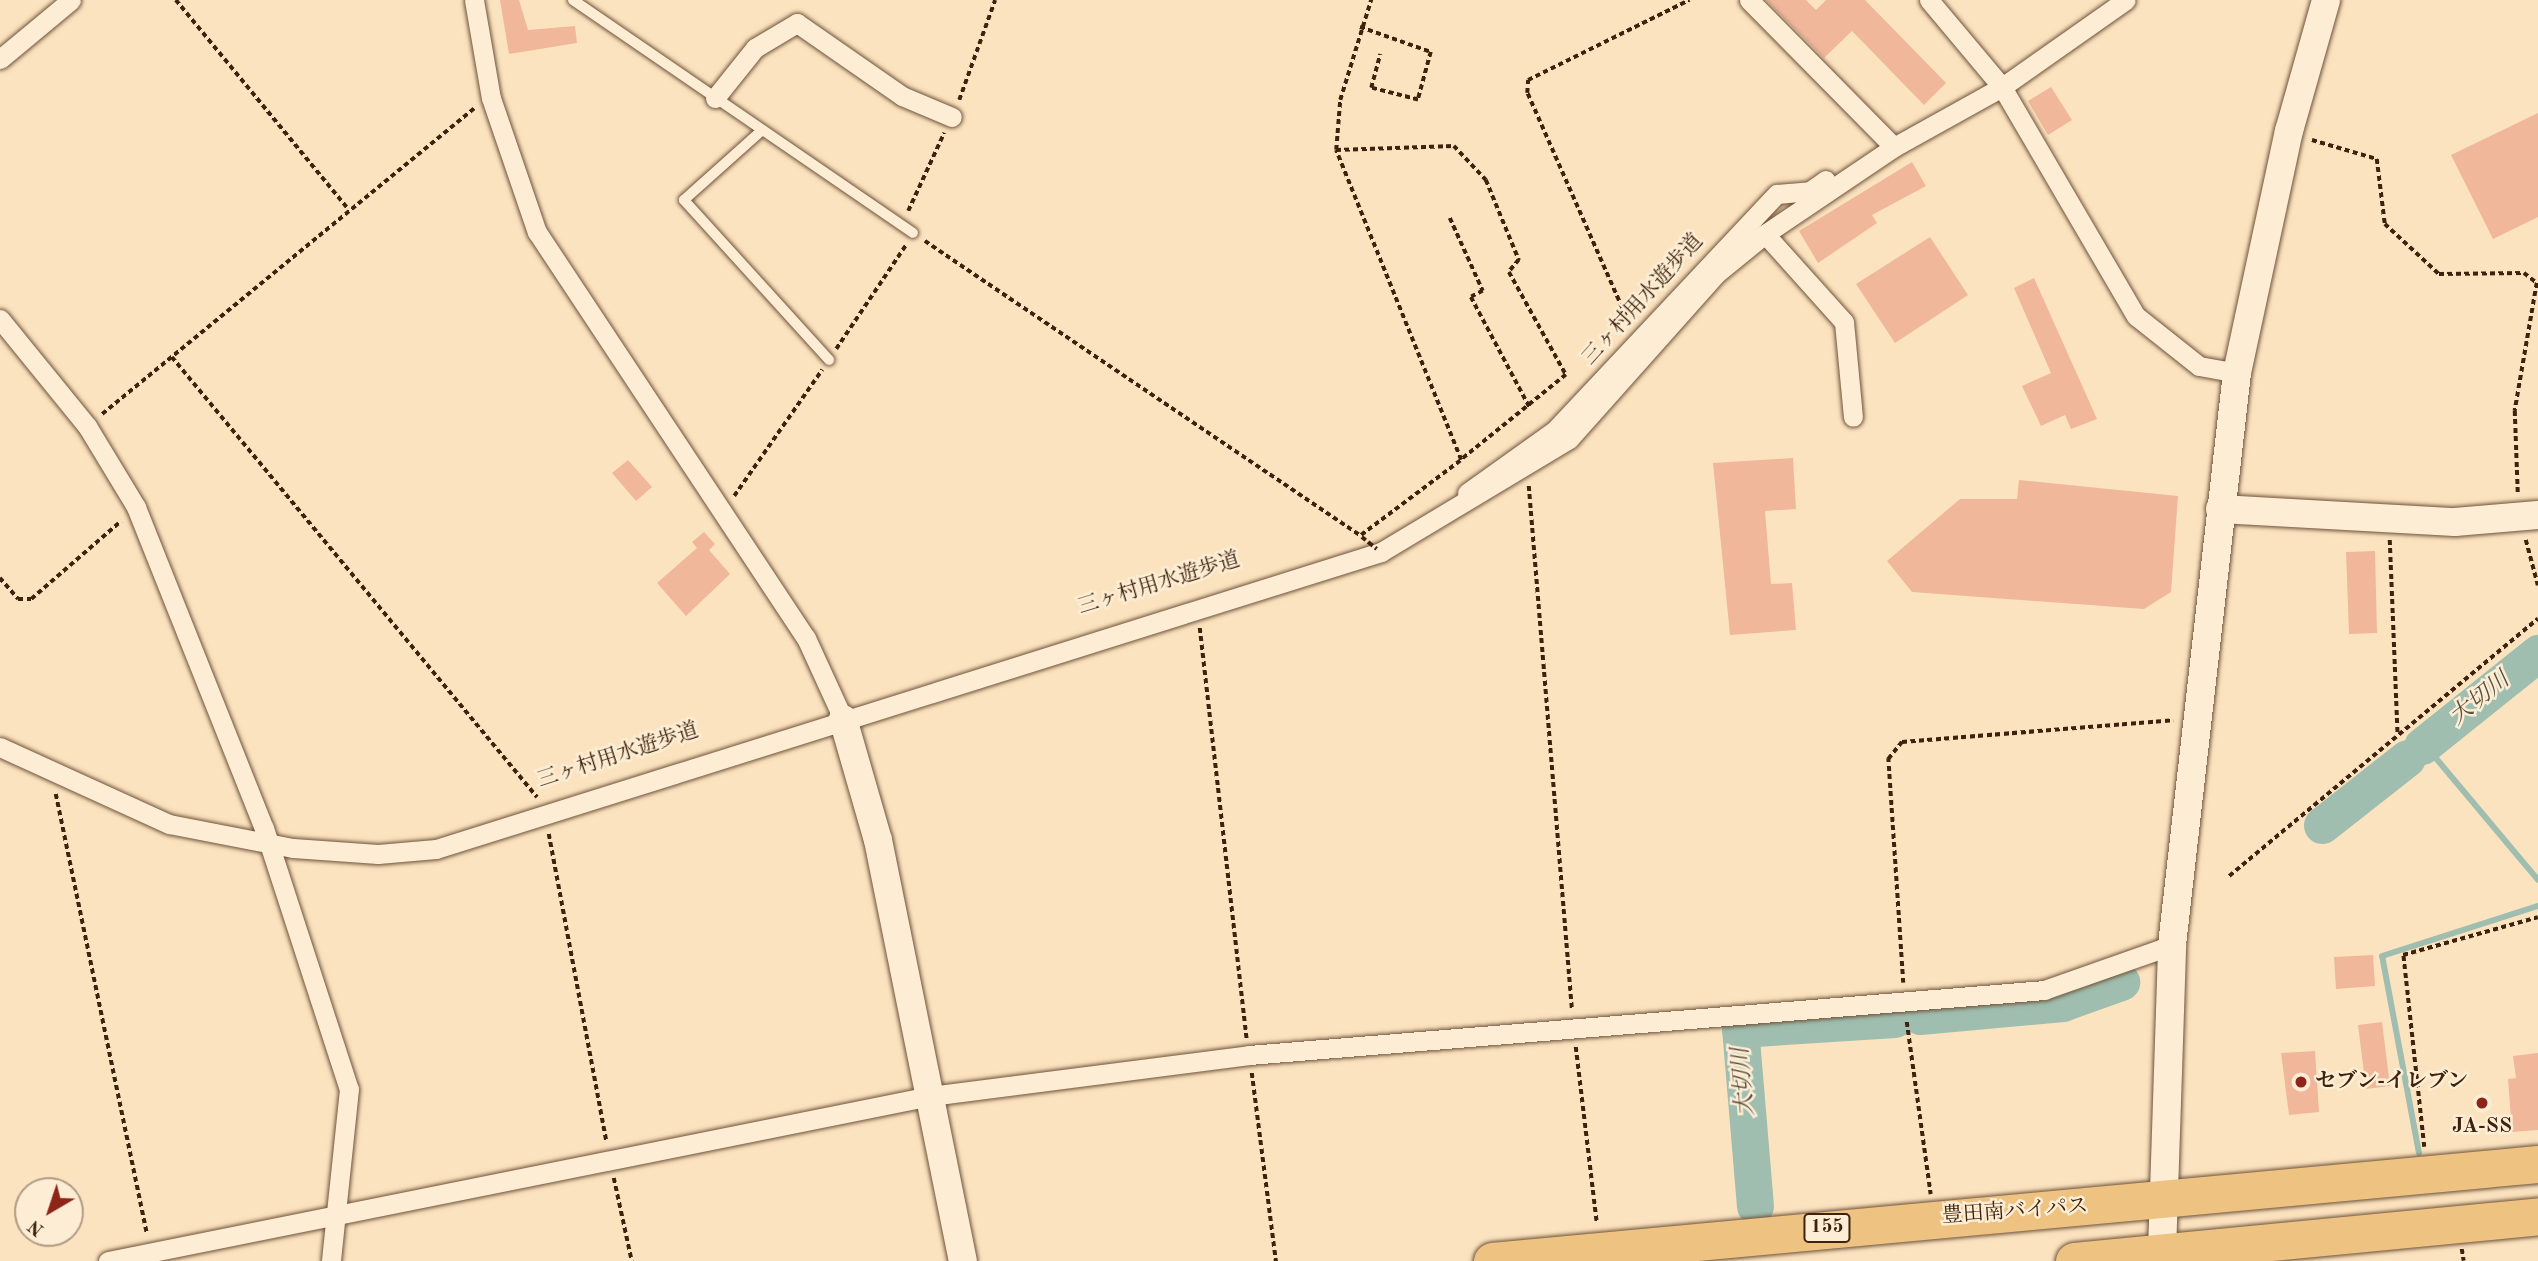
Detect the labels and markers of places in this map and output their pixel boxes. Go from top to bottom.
place label: セブン-イレブン [2315,1069,2470,1095]
marker: セブン-イレブン [2293,1074,2309,1090]
marker: JA-SS [2474,1095,2490,1111]
place label: JA-SS [2452,1114,2512,1140]

